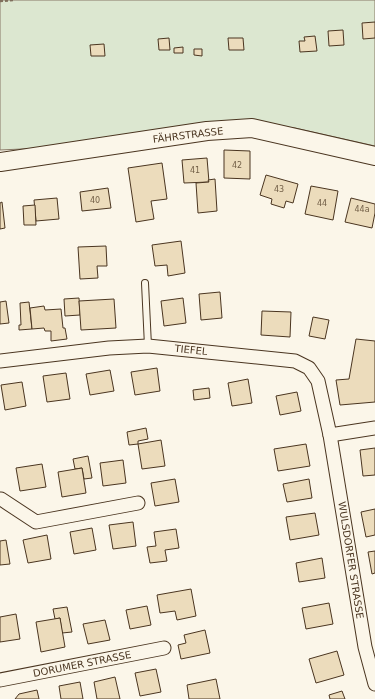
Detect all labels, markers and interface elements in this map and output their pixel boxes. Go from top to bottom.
street label: FÄHRSTRASSE [152,124,224,145]
house number: 42 [232,161,242,170]
house number: 41 [190,166,200,175]
house number: 43 [274,185,284,194]
house number: 40 [90,196,100,205]
house number: 44 [317,199,327,208]
house number: 44a [354,205,370,214]
street label: TIEFEL [173,343,208,357]
street label: WULSDORFER STRASSE [336,501,366,619]
street label: DORUMER STRASSE [32,649,132,679]

